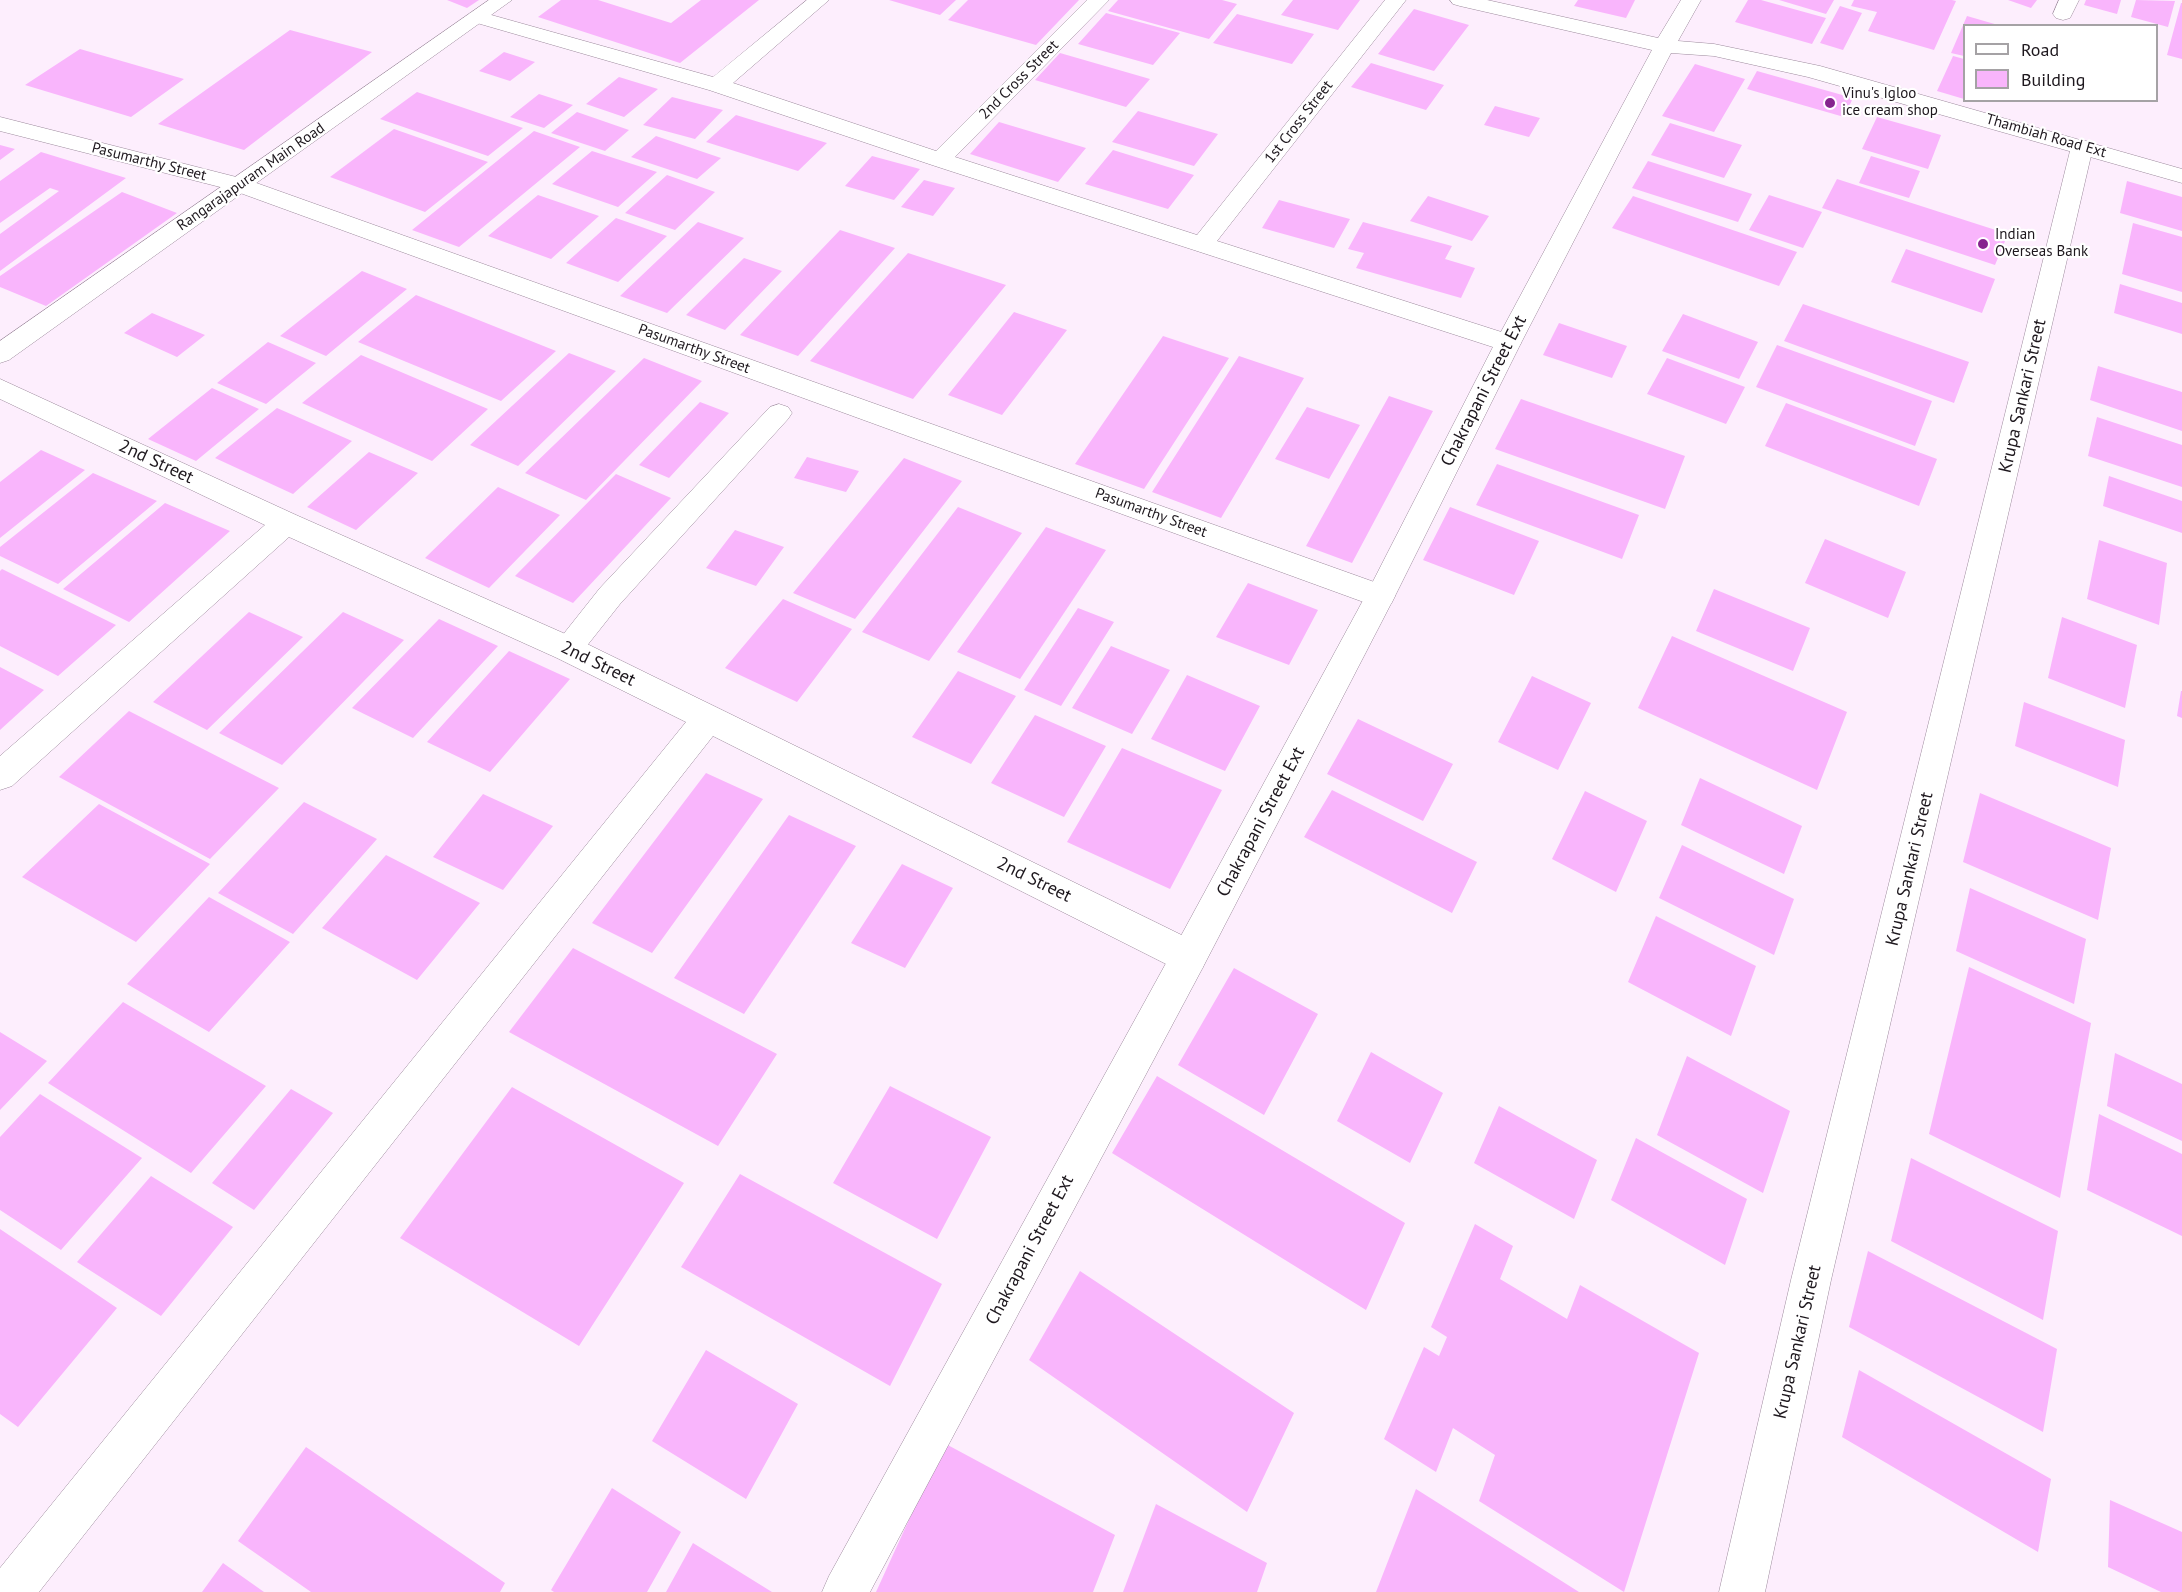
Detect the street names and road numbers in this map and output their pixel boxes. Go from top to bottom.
street label: 2nd Cross Street [976,37,1062,123]
street label: 1st Cross Street [1261,77,1337,167]
street label: Thambiah Road Ext [1984,110,2108,162]
street label: Rangarajapuram Main Road [174,119,328,235]
street label: Pasumarthy Street [90,139,208,185]
street label: Chakrapani Street Ext [1437,312,1531,470]
street label: Krupa Sankari Street [1995,317,2051,475]
street label: Pasumarthy Street [636,320,752,378]
street label: 2nd Street [115,435,197,489]
street label: Pasumarthy Street [1093,484,1209,542]
street label: 2nd Street [557,637,639,691]
street label: Chakrapani Street Ext [1212,743,1310,901]
street label: Krupa Sankari Street [1882,790,1938,948]
street label: 2nd Street [993,853,1075,907]
street label: Chakrapani Street Ext [981,1171,1079,1329]
street label: Krupa Sankari Street [1770,1263,1826,1421]

